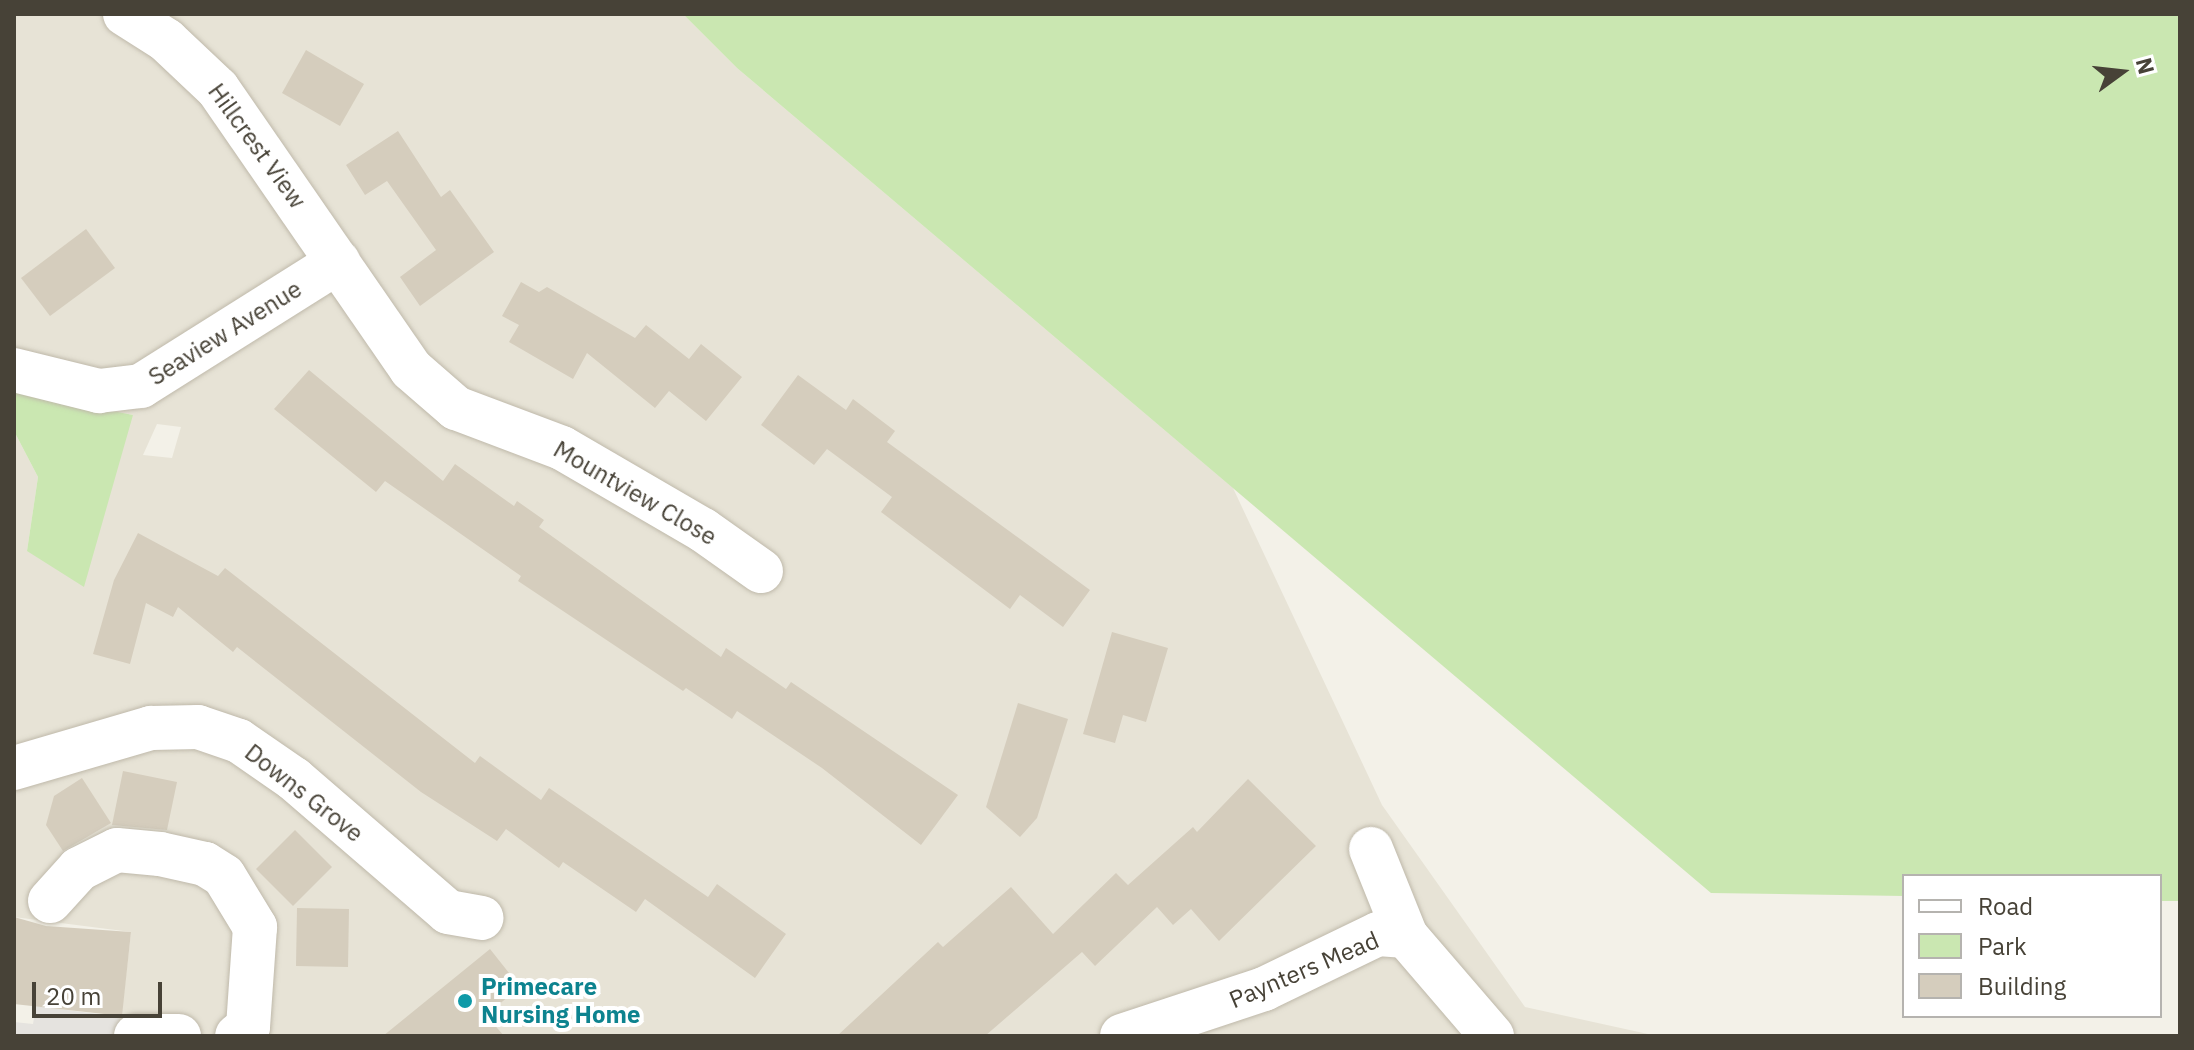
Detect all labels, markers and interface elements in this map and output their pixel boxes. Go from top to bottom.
north arrow [2082,32,2162,112]
text: N [2130,54,2162,77]
street label: Hillcrest View [202,78,312,214]
street label: Seaview Avenue [143,274,307,392]
street label: Mountview Close [548,435,722,551]
street label: Downs Grove [239,738,369,848]
legend [1902,874,2162,1018]
text: Road [1978,890,2033,922]
street label: Paynters Mead [1225,926,1383,1014]
text: Park [1978,930,2027,962]
scale bar [36,966,166,1016]
text: Building [1978,970,2066,1002]
place label: Primecare Nursing Home [481,973,640,1029]
text: 20 m [46,980,101,1012]
marker: Primecare Nursing Home [456,992,474,1010]

